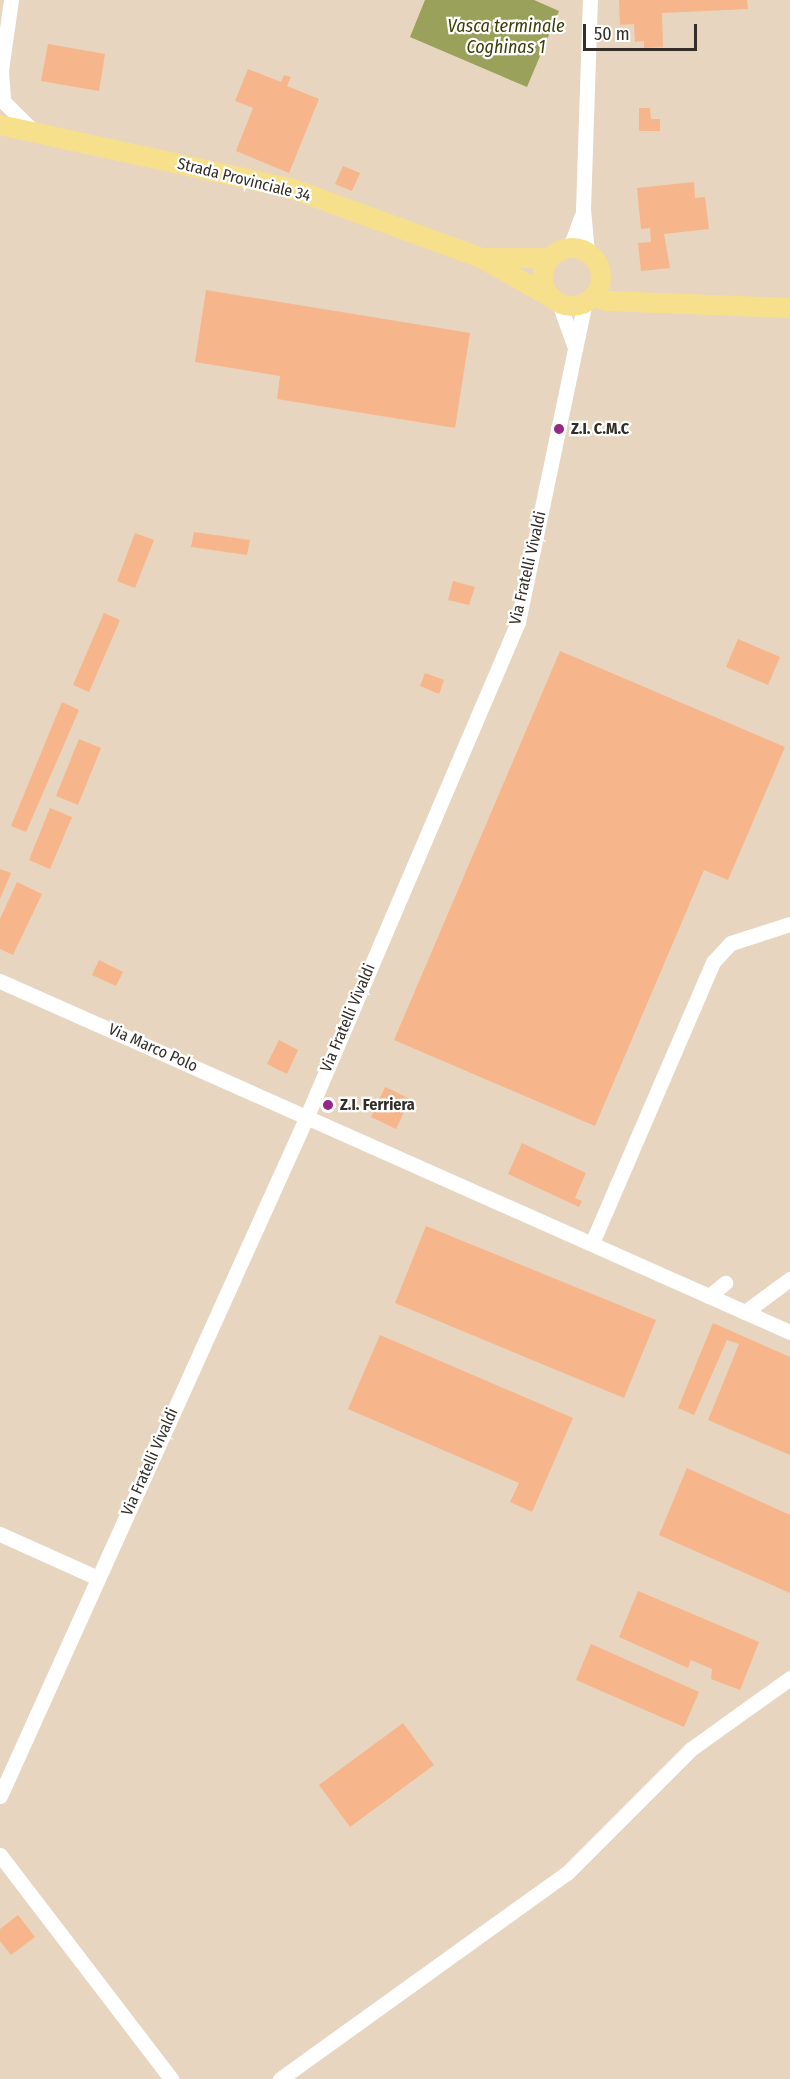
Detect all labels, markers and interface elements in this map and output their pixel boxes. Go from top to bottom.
scale bar [586,12,700,50]
water label: Vasca terminale Coghinas 1 [448,16,564,58]
text: 50 m [594,23,630,45]
street label: Strada Provinciale 34 [175,154,313,206]
place label: Z.I. C.M.C [571,419,629,439]
marker: Z.I. C.M.C [552,422,566,436]
street label: Via Fratelli Vivaldi [506,509,550,627]
street label: Via Fratelli Vivaldi [317,961,379,1075]
street label: Via Marco Polo [105,1020,201,1076]
place label: Z.I. Ferriera [340,1095,415,1115]
marker: Z.I. Ferriera [321,1098,335,1112]
street label: Via Fratelli Vivaldi [118,1405,182,1519]

